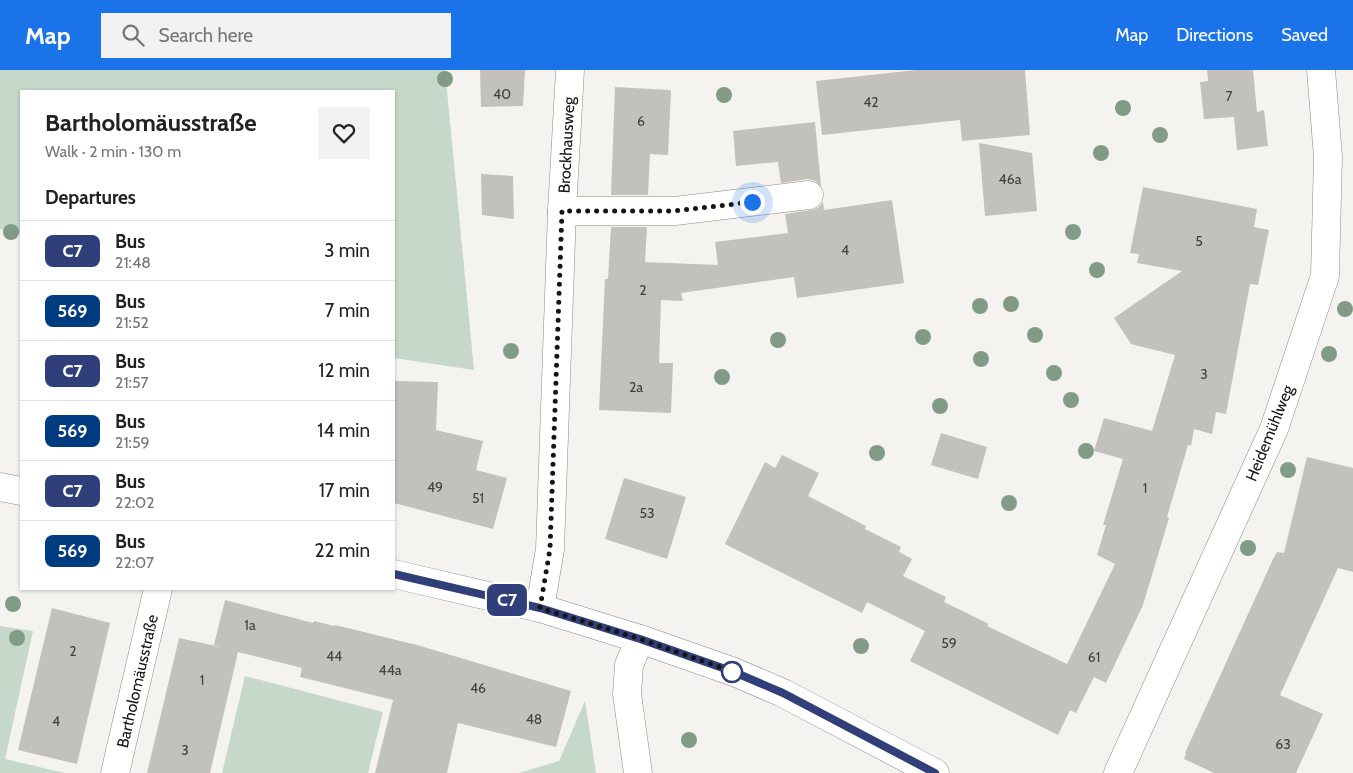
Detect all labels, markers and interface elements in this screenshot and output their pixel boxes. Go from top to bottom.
search box [101,13,451,58]
text: Map [25,21,71,50]
icon: search [119,21,147,49]
text: Search here [159,24,253,47]
text: Map [1115,24,1148,46]
text: Directions [1176,24,1253,46]
text: Saved [1281,24,1328,46]
house number: 40 [493,85,511,103]
house number: 7 [1225,87,1233,105]
house number: 42 [863,93,879,111]
street label: Brockhausweg [554,95,579,194]
button: heart [318,107,370,159]
text: Bartholomäusstraße [45,108,257,137]
house number: 6 [637,112,645,130]
text: Walk · 2 min · 130 m [45,142,181,161]
house number: 46a [999,170,1022,188]
text: Departures [45,186,136,209]
your location [740,190,765,215]
text: Bus [115,230,145,253]
house number: 5 [1195,232,1203,250]
text: 3 min [324,239,370,262]
text: C7 [62,240,83,262]
house number: 4 [841,241,849,259]
text: 21:48 [115,253,151,272]
house number: 2 [639,281,647,299]
text: Bus [115,290,145,313]
text: 7 min [325,299,370,322]
text: 569 [58,300,87,322]
text: 21:52 [115,313,149,332]
text: Bus [115,350,145,373]
text: 12 min [318,359,370,382]
text: C7 [62,360,83,382]
house number: 3 [1200,365,1208,383]
text: 21:57 [115,373,149,392]
house number: 2a [629,378,643,396]
street label: Heidemühlweg [1242,381,1298,484]
text: Bus [115,410,145,433]
text: 14 min [317,419,370,442]
text: 569 [58,420,87,442]
text: 21:59 [115,433,150,452]
text: Bus [115,470,145,493]
house number: 49 [427,478,443,496]
text: 17 min [319,479,370,502]
house number: 1 [1143,479,1147,497]
text: C7 [62,480,83,502]
house number: 51 [472,489,484,507]
text: 22:02 [115,493,155,512]
house number: 53 [639,504,655,522]
text: Bus [115,530,145,553]
text: 22 min [315,539,370,562]
text: 569 [58,540,87,562]
text: 22:07 [115,553,154,572]
line badge: C7 [484,584,530,616]
text: C7 [497,589,517,611]
street label: Bartholomäusstraße [113,613,162,750]
house number: 1a [244,616,256,634]
house number: 59 [941,634,957,652]
house number: 2 [69,642,77,660]
house number: 44 [326,647,342,665]
house number: 61 [1088,648,1100,666]
house number: 44a [379,661,402,679]
unlabelled marker [721,661,743,683]
house number: 1 [200,671,204,689]
house number: 46 [470,679,486,697]
house number: 48 [526,710,542,728]
house number: 4 [52,712,60,730]
house number: 63 [1275,735,1291,753]
house number: 3 [181,741,189,759]

